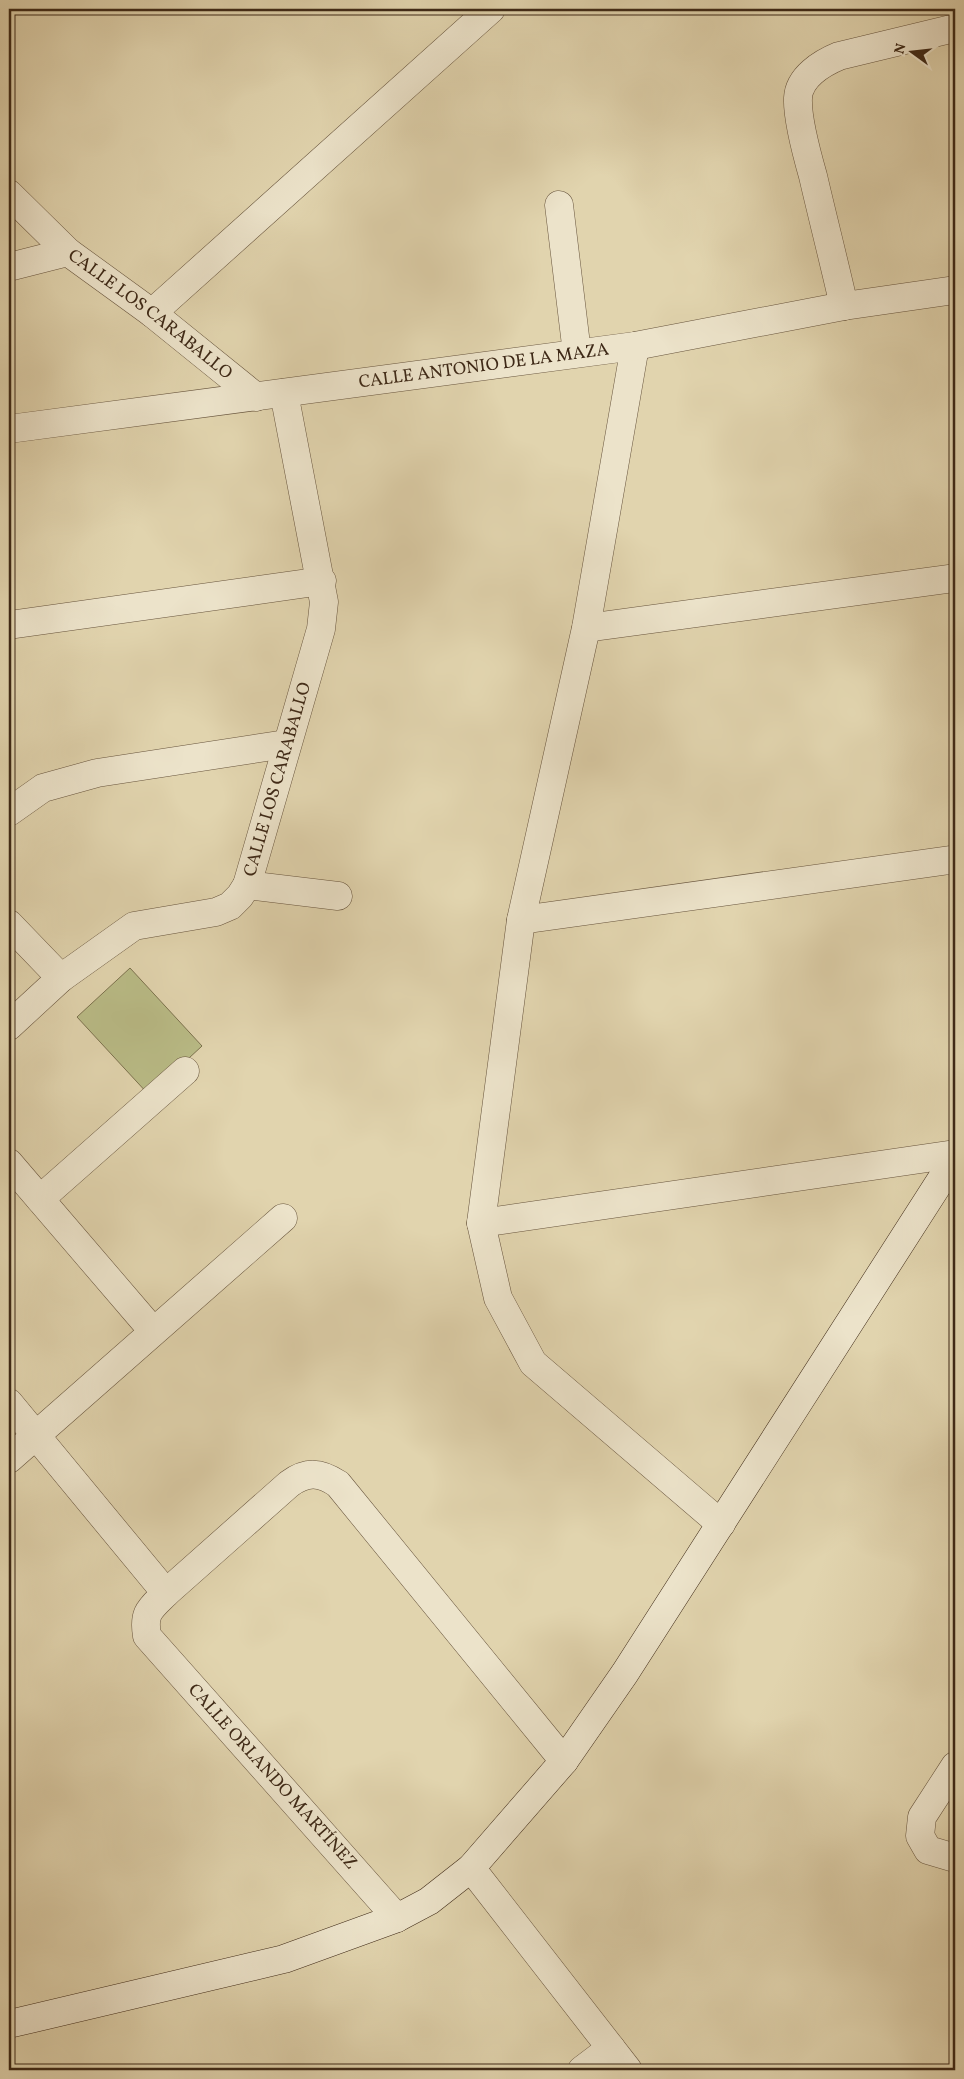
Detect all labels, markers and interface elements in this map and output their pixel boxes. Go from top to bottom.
north arrow [886,28,936,78]
text: N [890,42,911,56]
street label: CALLE LOS CARABALLO [63,243,238,386]
street label: CALLE ANTONIO DE LA MAZA [357,337,611,395]
street label: CALLE LOS CARABALLO [238,679,318,880]
street label: CALLE ORLANDO MARTÍNEZ [182,1679,362,1875]

